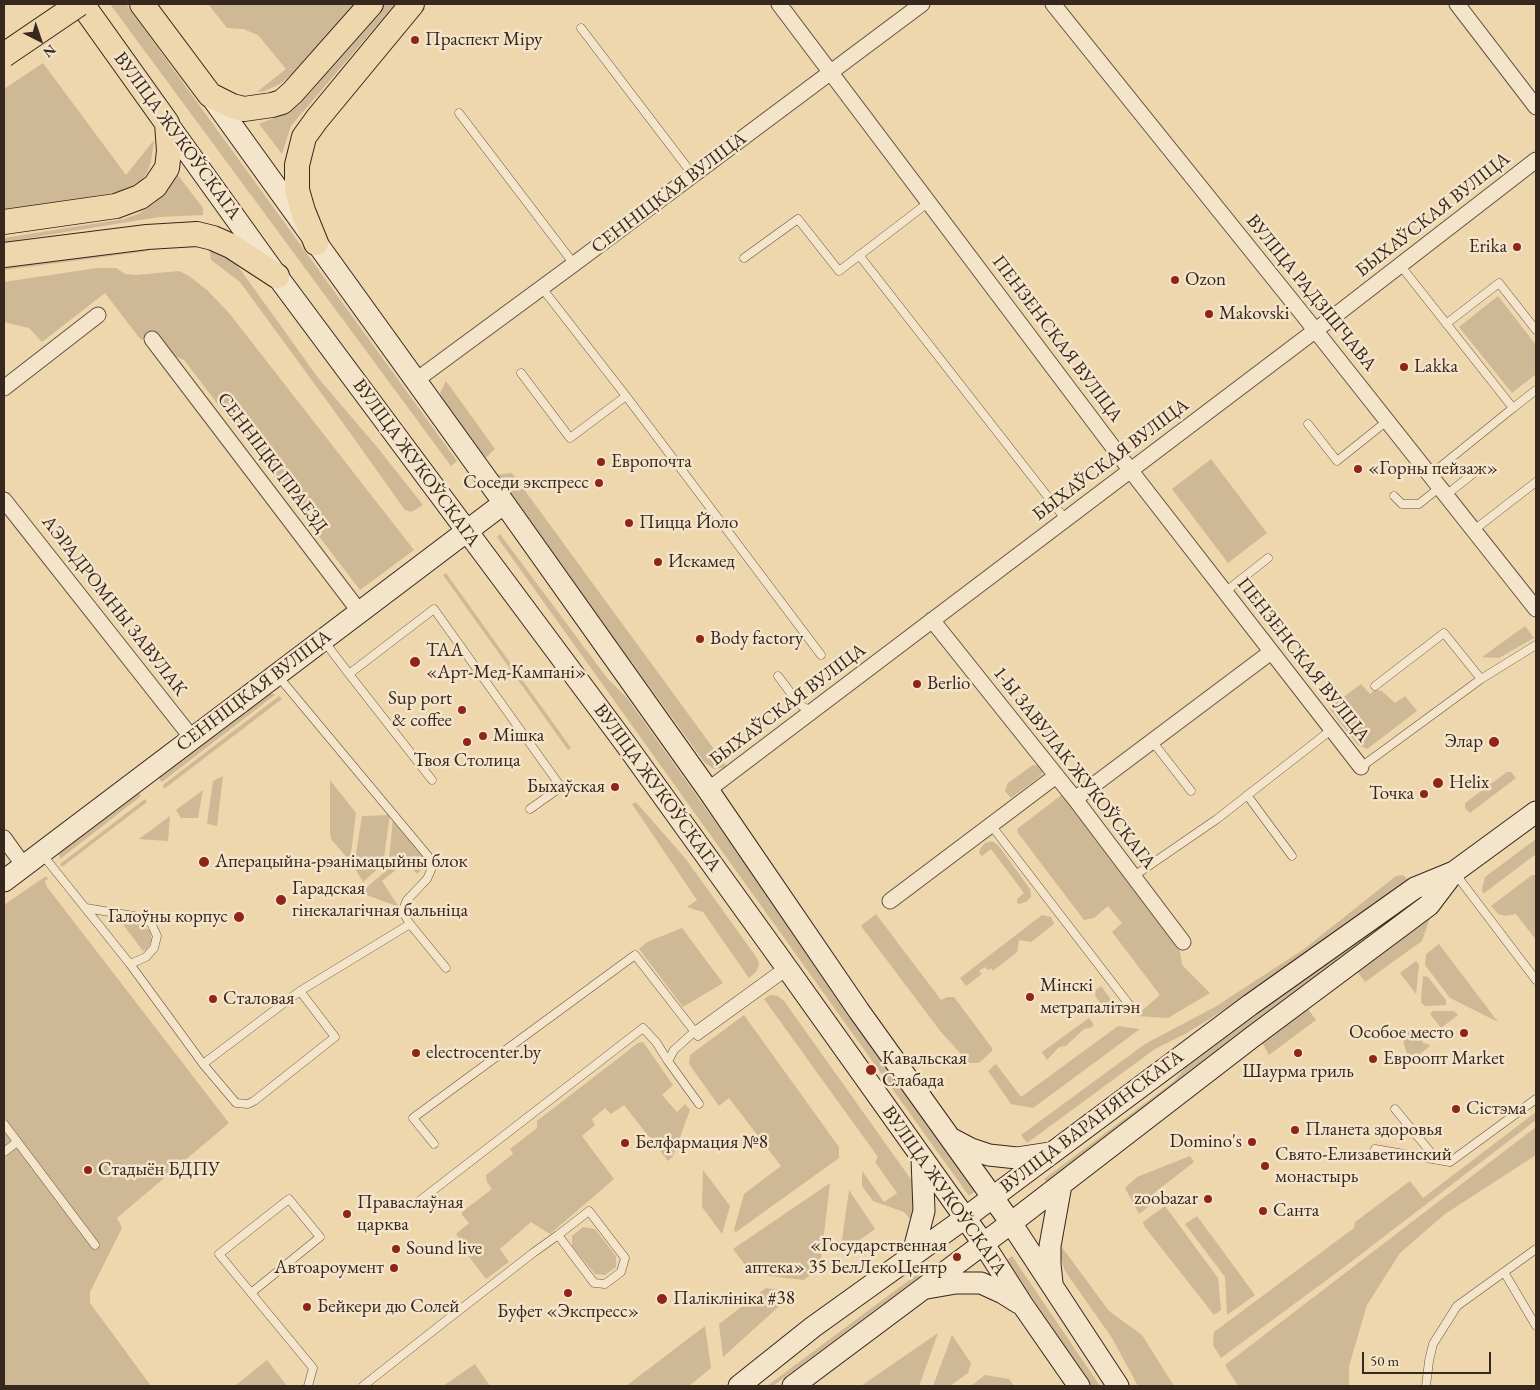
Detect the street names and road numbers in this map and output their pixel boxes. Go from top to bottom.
street label: ВУЛІЦА ЖУКОЎСКАГА [108,48,246,224]
street label: СЕННІЦКАЯ ВУЛІЦА [587,127,751,259]
street label: БЫХАЎСКАЯ ВУЛІЦА [1351,148,1515,282]
street label: ВУЛІЦА РАДЗІШЧАВА [1241,210,1381,376]
street label: ПЕНЗЕНСКАЯ ВУЛІЦА [987,251,1127,427]
street label: ВУЛІЦА ЖУКОЎСКАГА [347,375,485,551]
street label: СЕННІЦКІ ПРАЕЗД [212,388,332,538]
street label: БЫХАЎСКАЯ ВУЛІЦА [1028,394,1194,526]
street label: АЭРАДРОМНЫ ЗАВУЛАК [37,511,191,701]
street label: ПЕНЗЕНСКАЯ ВУЛІЦА [1232,573,1374,747]
street label: СЕННІЦКАЯ ВУЛІЦА [172,625,336,757]
street label: БЫХАЎСКАЯ ВУЛІЦА [705,639,871,771]
street label: 1-Ы ЗАВУЛАК ЖУКОЎСКАГА [988,662,1160,874]
street label: ВУЛІЦА ЖУКОЎСКАГА [588,700,726,876]
street label: ВУЛІЦА ВАРАНЯНСКАГА [996,1046,1188,1198]
street label: ВУЛІЦА ЖУКОЎСКАГА [877,1102,1011,1280]

